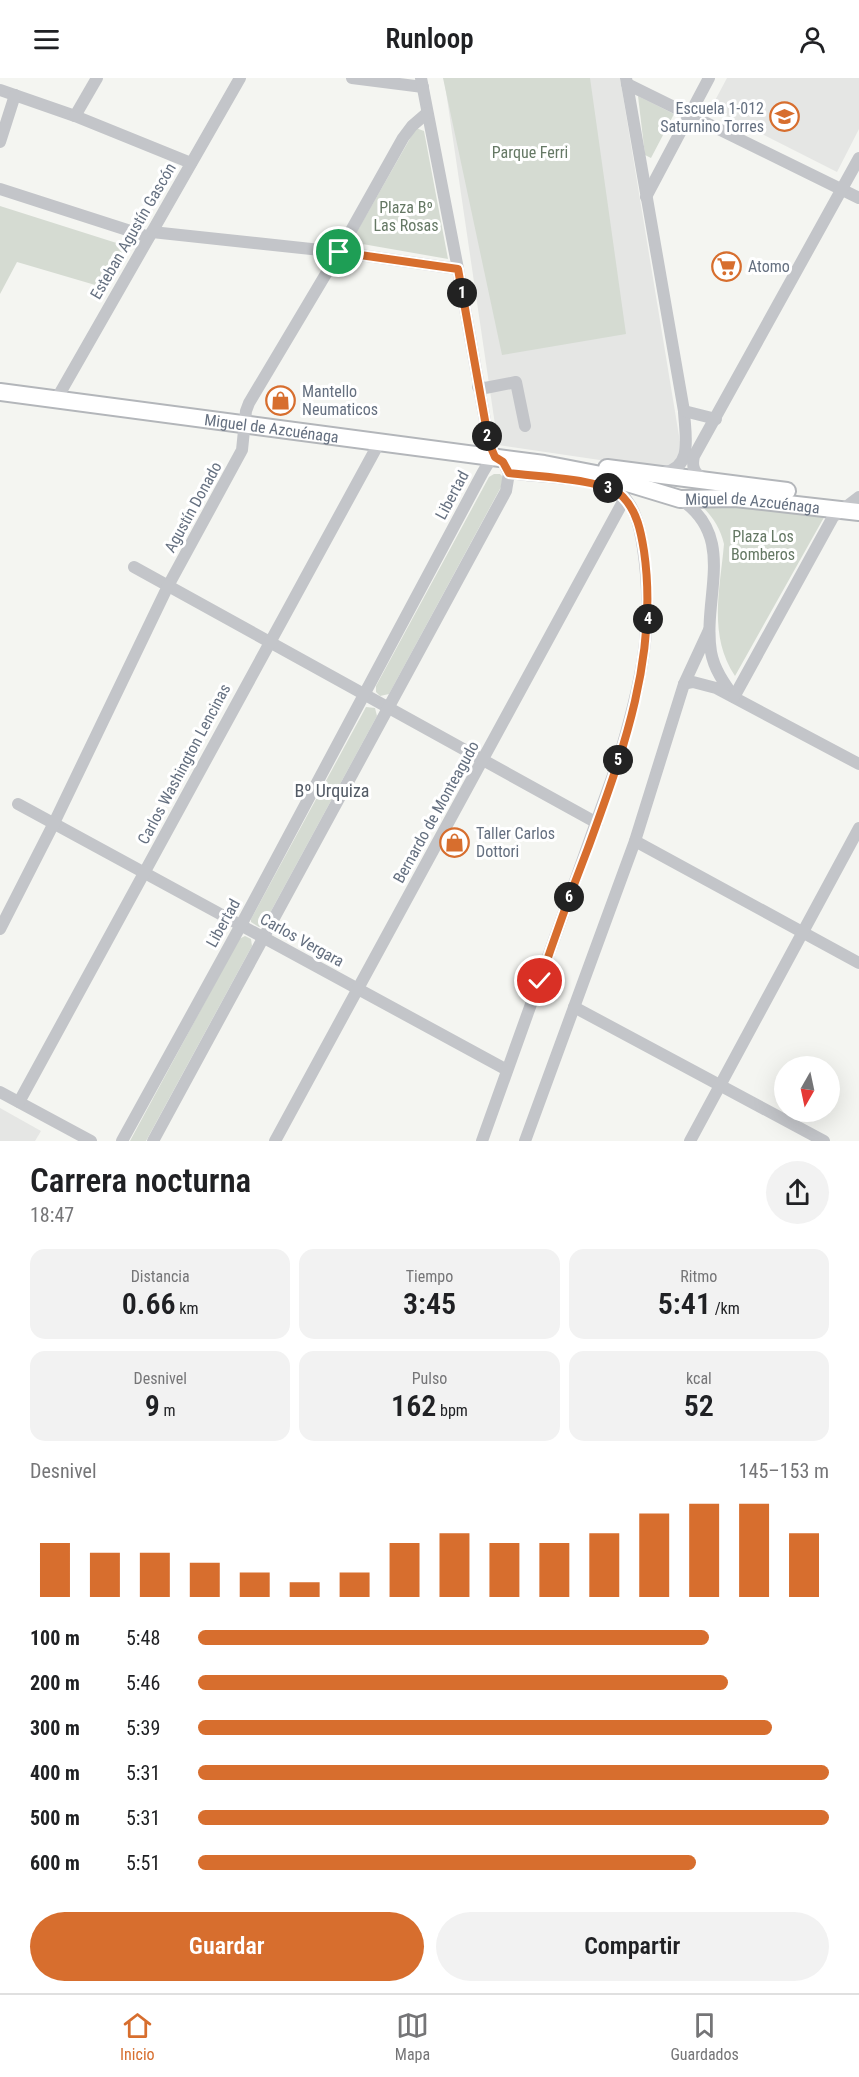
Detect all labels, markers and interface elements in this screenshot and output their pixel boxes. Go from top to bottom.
icon: menu [30,23,63,56]
text: Runloop [385,23,474,55]
icon: person [796,23,829,56]
place label: Escuela 1-012 Saturnino Torres [660,99,764,136]
school or university icon: Escuela 1-012 Saturnino Torres [769,101,801,133]
park label: Parque Ferri [492,143,568,162]
street label: Esteban Agustín Gascón [86,160,180,302]
park label: Plaza Bº Las Rosas [373,198,439,235]
pin [313,226,364,277]
icon: arrive [322,235,355,268]
supermarket icon: Atomo [711,250,743,282]
place label: Atomo [748,257,790,276]
pin: 1 [447,278,477,308]
text: 1 [458,283,466,302]
place label: Mantello Neumaticos [302,382,378,419]
shop icon: Mantello Neumaticos [265,384,297,416]
street label: Miguel de Azcuénaga [203,410,340,446]
pin: 2 [472,421,502,451]
text: 2 [483,426,491,445]
street label: Agustín Donado [160,458,226,556]
street label: Libertad [431,467,473,523]
pin: 3 [593,473,623,503]
text: 3 [604,478,612,497]
street label: Miguel de Azcuénaga [685,488,821,517]
park label: Plaza Los Bomberos [731,527,795,564]
pin: 4 [633,604,663,634]
text: 4 [644,609,652,628]
street label: Carlos Washington Lencinas [134,681,234,847]
street label: Bernardo de Monteagudo [389,738,483,886]
pin: 5 [603,745,633,775]
text: 5 [614,750,622,769]
district label: Bº Urquiza [294,780,370,801]
place label: Taller Carlos Dottori [476,824,555,861]
shop icon: Taller Carlos Dottori [439,826,471,858]
pin: 6 [554,882,584,912]
text: 6 [565,887,573,906]
street label: Libertad [202,896,244,950]
street label: Carlos Vergara [257,909,347,971]
pin [514,955,565,1006]
icon: check [523,964,556,997]
north arrow [774,1056,840,1122]
map controls [774,1056,840,1122]
text: Carrera nocturna [30,1161,251,1200]
button: share [766,1161,829,1224]
text: 18:47 [30,1203,74,1227]
text: Distancia [131,1267,190,1286]
text: Tiempo [406,1267,453,1286]
text: Ritmo [680,1267,717,1286]
text: 0.66 [122,1286,176,1321]
text: 3:45 [403,1286,456,1321]
text: 5:41 [658,1286,711,1321]
text: km [176,1299,199,1318]
text: /km [711,1299,740,1318]
text: Desnivel [134,1369,187,1388]
text: Pulso [412,1369,447,1388]
text: kcal [686,1369,712,1388]
text: 9 [145,1388,160,1423]
text: 162 [391,1388,436,1423]
text: 52 [684,1388,714,1423]
text: m [160,1401,176,1420]
text: bpm [436,1401,468,1420]
text: Desnivel [30,1459,97,1483]
text: 145–153 m [739,1459,829,1483]
text: 100 m [30,1626,80,1650]
text: 5:48 [126,1626,160,1650]
text: 200 m [30,1671,80,1695]
text: 5:46 [126,1671,160,1695]
text: 300 m [30,1716,80,1740]
text: 5:39 [126,1716,160,1740]
text: 400 m [30,1761,80,1785]
text: 5:31 [126,1761,160,1785]
text: 500 m [30,1806,80,1830]
text: 5:31 [126,1806,160,1830]
text: 600 m [30,1851,80,1875]
text: 5:51 [126,1851,160,1875]
button: Guardar [30,1912,424,1981]
button: Compartir [436,1912,829,1981]
tab: Inicio [120,2009,155,2064]
tab: Mapa [395,2009,430,2064]
tab: Guardados [670,2009,739,2064]

